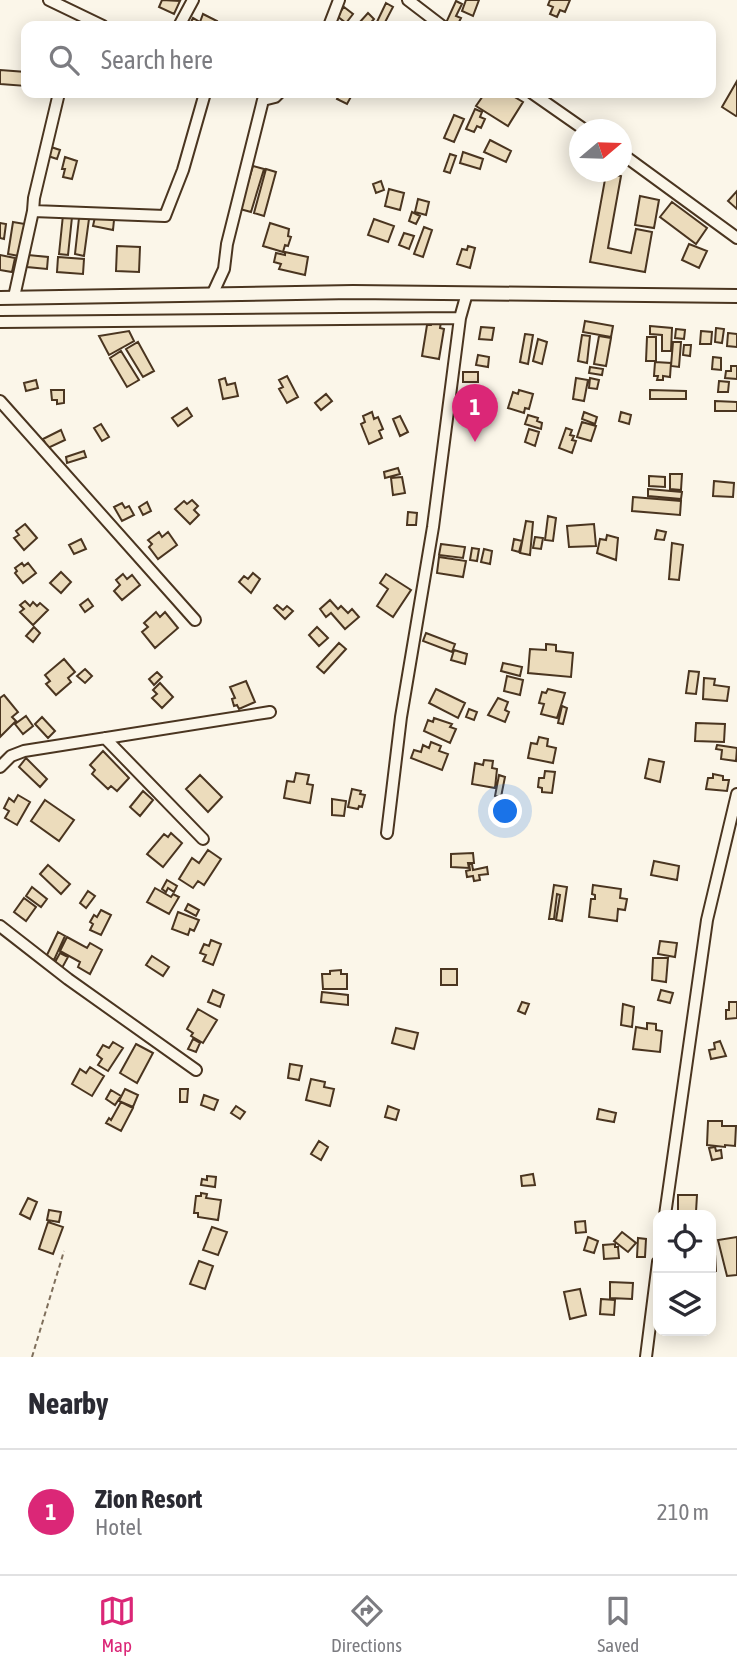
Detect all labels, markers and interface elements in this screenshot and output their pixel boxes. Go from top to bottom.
search box [21,21,716,98]
icon: search [45,41,83,79]
text: Search here [101,45,213,75]
north arrow [569,119,632,182]
pin: 1 [452,384,498,442]
your location [488,794,522,828]
map controls [653,1210,716,1336]
button: locate [653,1210,716,1273]
button: layers [653,1273,716,1336]
text: Nearby [28,1386,108,1420]
text: Zion Resort [95,1484,202,1514]
text: 1 [46,1499,56,1525]
text: 210 m [657,1499,709,1525]
text: Hotel [95,1514,142,1540]
tab: Map [98,1592,136,1656]
tab: Directions [331,1592,402,1656]
tab: Saved [597,1592,639,1656]

